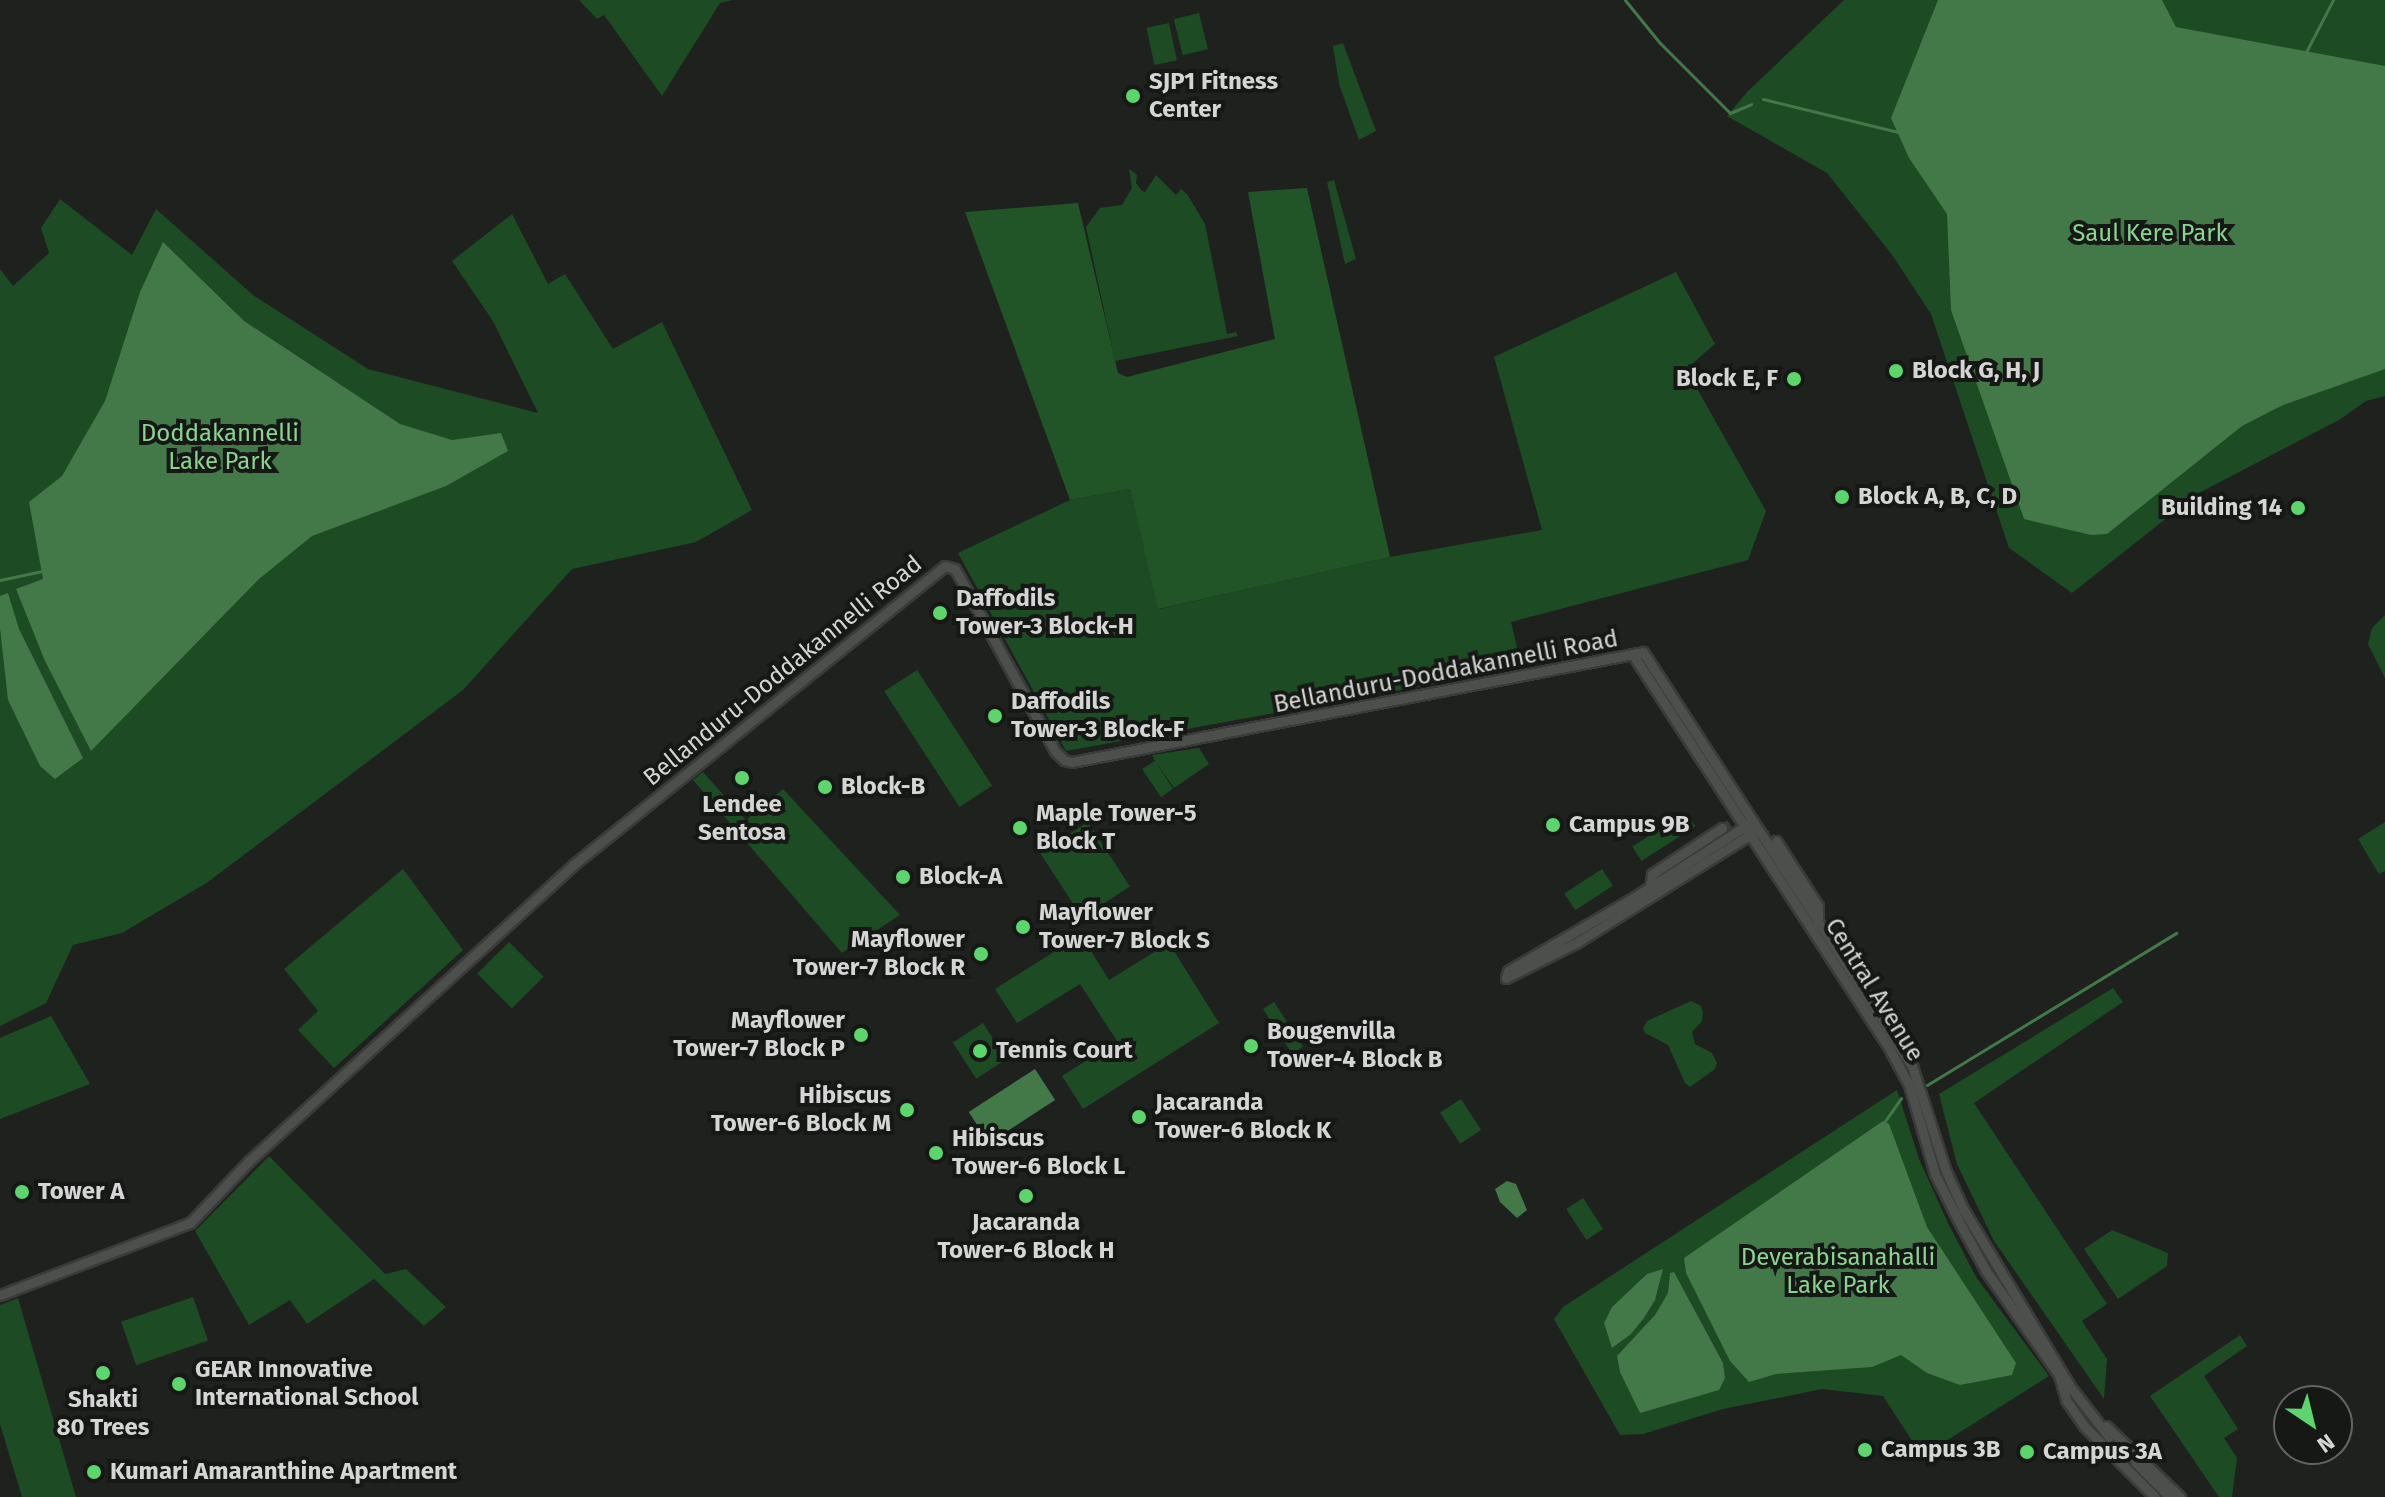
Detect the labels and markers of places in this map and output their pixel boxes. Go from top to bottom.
place label: SJP1 Fitness Center [1149,68,1278,124]
marker: SJP1 Fitness Center [1124,87,1142,105]
place label: Block G, H, J [1912,357,2040,385]
marker: Block G, H, J [1887,362,1905,380]
place label: Block E, F [1676,365,1778,393]
marker: Block E, F [1785,370,1803,388]
place label: Block A, B, C, D [1858,483,2017,511]
marker: Block A, B, C, D [1833,488,1851,506]
place label: Building 14 [2161,494,2282,522]
marker: Building 14 [2289,499,2307,517]
place label: Daffodils Tower-3 Block-H [956,585,1134,641]
marker: Daffodils Tower-3 Block-H [931,604,949,622]
place label: Daffodils Tower-3 Block-F [1011,688,1185,744]
marker: Daffodils Tower-3 Block-F [986,707,1004,725]
marker: Lendee Sentosa [733,769,751,787]
place label: Block-B [841,773,925,801]
marker: Block-B [816,778,834,796]
place label: Lendee Sentosa [698,791,786,847]
place label: Maple Tower-5 Block T [1036,800,1197,856]
place label: Campus 9B [1569,811,1690,839]
marker: Campus 9B [1544,816,1562,834]
marker: Maple Tower-5 Block T [1011,819,1029,837]
place label: Block-A [919,863,1002,891]
marker: Block-A [894,868,912,886]
place label: Mayflower Tower-7 Block S [1039,899,1210,955]
marker: Mayflower Tower-7 Block S [1014,918,1032,936]
place label: Mayflower Tower-7 Block R [793,926,965,982]
marker: Mayflower Tower-7 Block R [972,945,990,963]
place label: Mayflower Tower-7 Block P [673,1007,845,1063]
place label: Bougenvilla Tower-4 Block B [1267,1018,1443,1074]
marker: Mayflower Tower-7 Block P [852,1026,870,1044]
place label: Tennis Court [996,1037,1133,1065]
marker: Bougenvilla Tower-4 Block B [1242,1037,1260,1055]
marker: Tennis Court [971,1042,989,1060]
place label: Hibiscus Tower-6 Block M [711,1082,891,1138]
place label: Jacaranda Tower-6 Block K [1155,1089,1331,1145]
marker: Hibiscus Tower-6 Block M [898,1101,916,1119]
marker: Jacaranda Tower-6 Block K [1130,1108,1148,1126]
place label: Hibiscus Tower-6 Block L [952,1125,1125,1181]
marker: Hibiscus Tower-6 Block L [927,1144,945,1162]
place label: Tower A [38,1178,124,1206]
marker: Tower A [13,1183,31,1201]
marker: Jacaranda Tower-6 Block H [1017,1187,1035,1205]
place label: Jacaranda Tower-6 Block H [937,1209,1115,1265]
place label: GEAR Innovative International School [195,1356,418,1412]
marker: Shakti 80 Trees [94,1364,112,1382]
marker: GEAR Innovative International School [170,1375,188,1393]
place label: Shakti 80 Trees [57,1386,149,1442]
place label: Campus 3B [1881,1436,2001,1464]
place label: Campus 3A [2043,1438,2162,1466]
marker: Campus 3B [1856,1441,1874,1459]
marker: Campus 3A [2018,1443,2036,1461]
place label: Kumari Amaranthine Apartment [110,1458,457,1486]
marker: Kumari Amaranthine Apartment [85,1463,103,1481]

